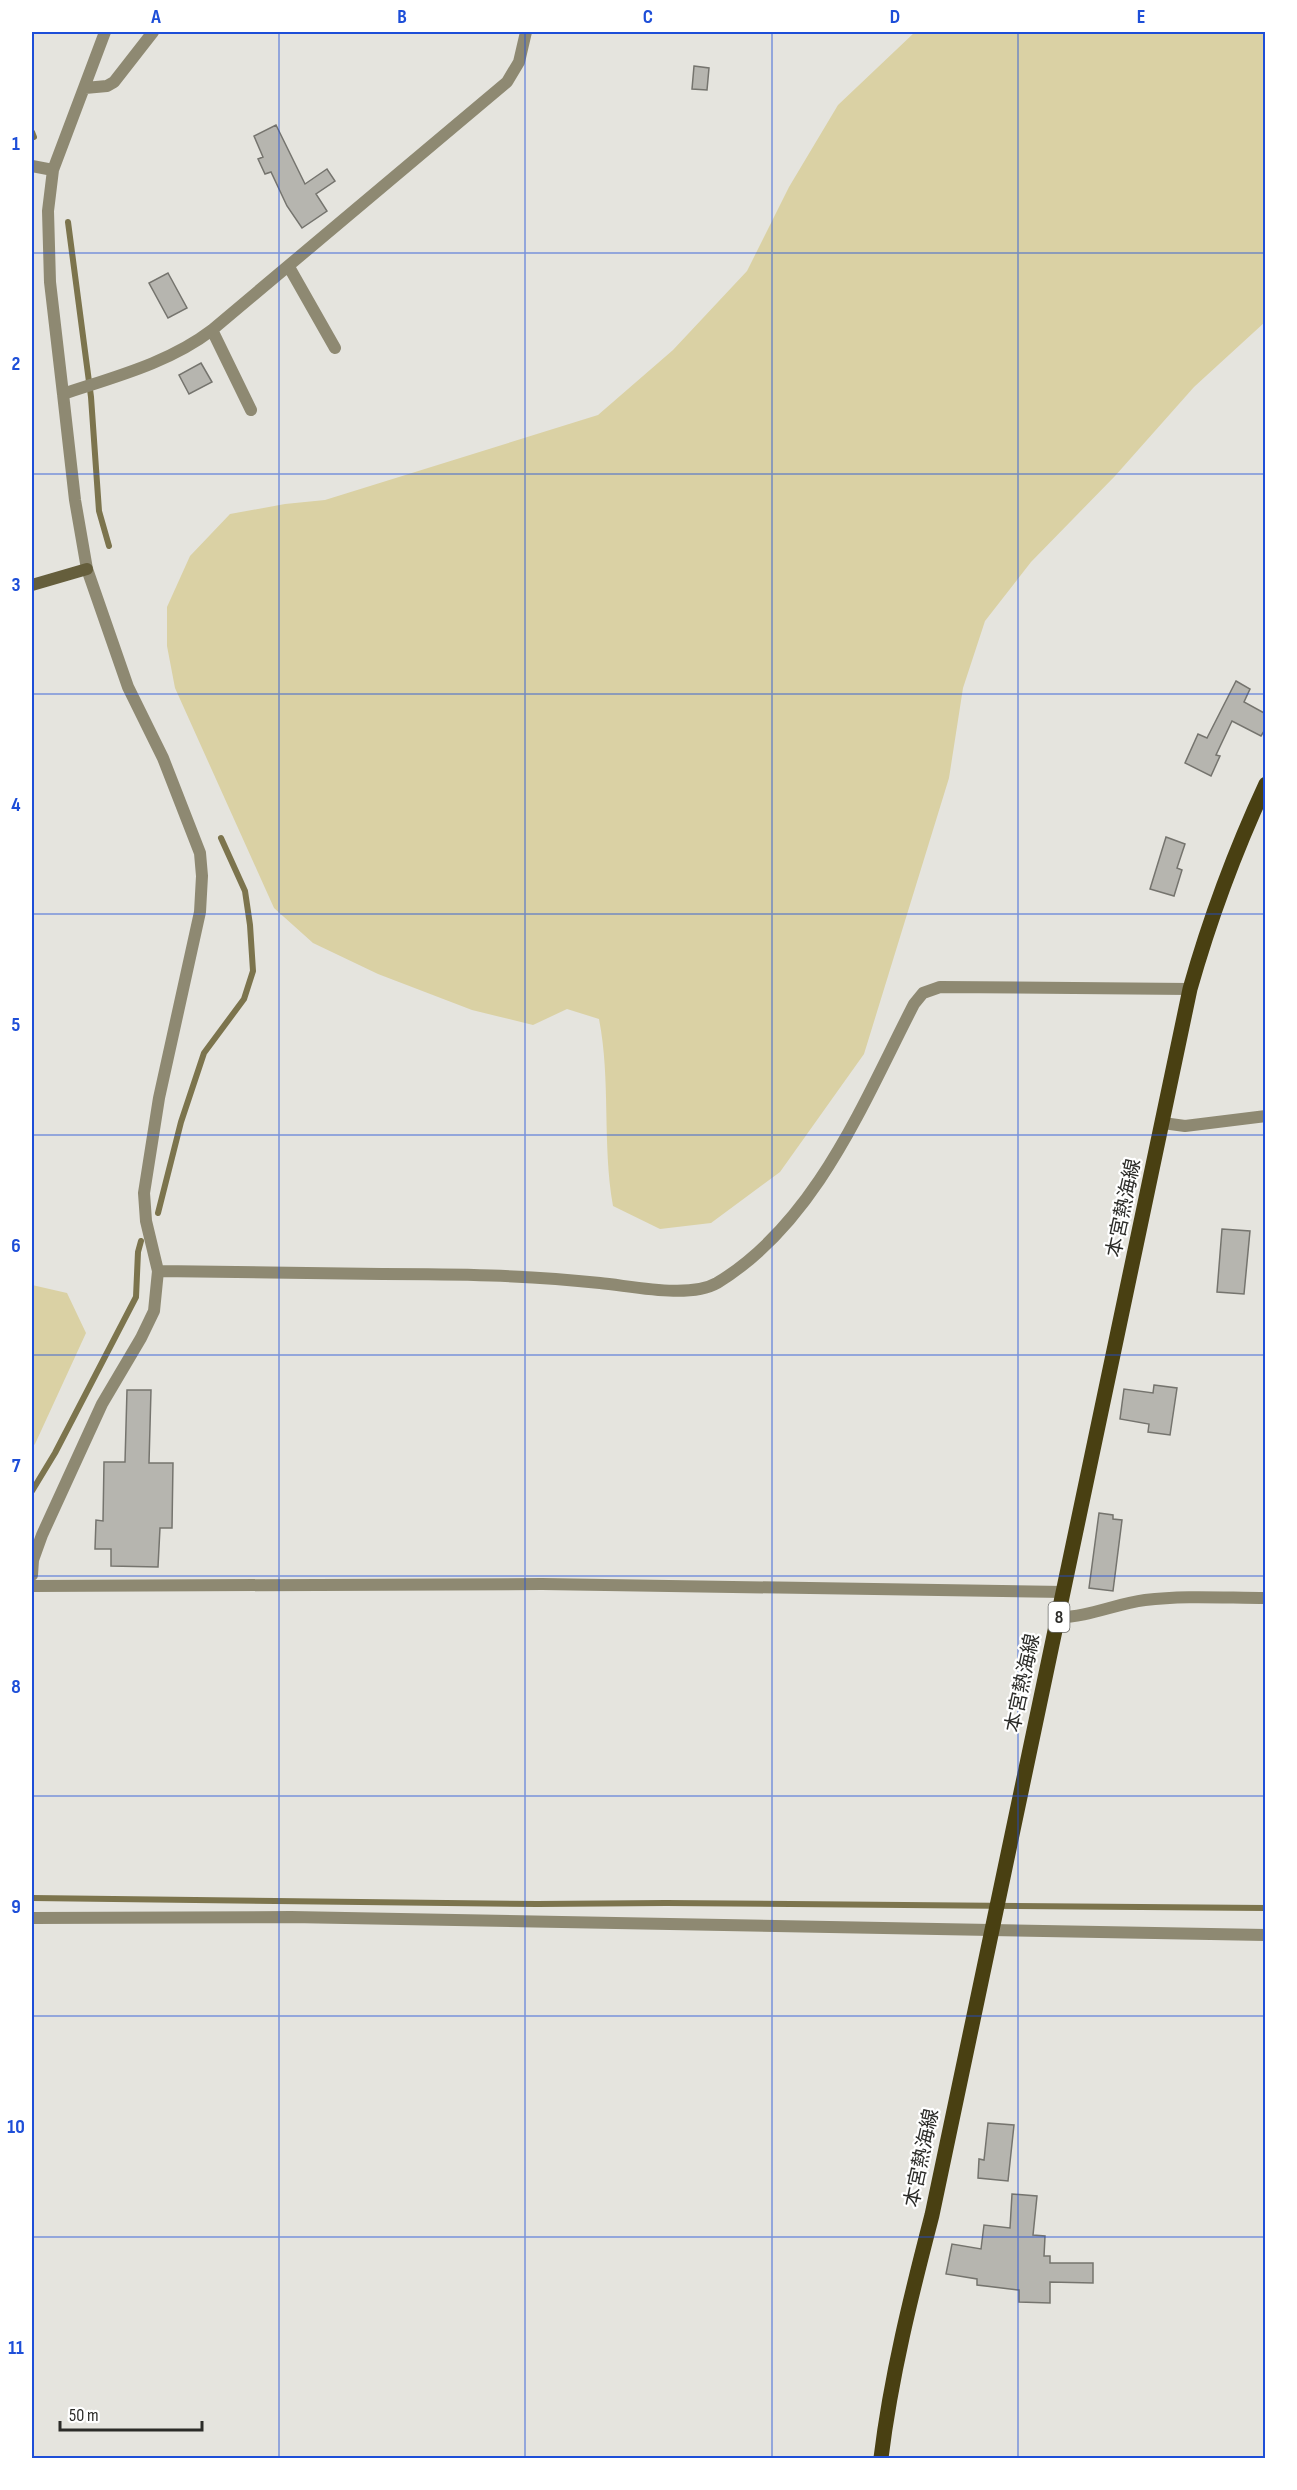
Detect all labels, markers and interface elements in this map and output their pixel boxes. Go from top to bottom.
text: A [150,5,161,29]
text: B [397,5,407,29]
text: C [643,5,653,29]
text: D [890,5,900,29]
text: E [1137,5,1145,29]
text: 1 [12,132,20,156]
text: 2 [12,352,20,376]
text: 3 [12,573,21,597]
text: 4 [11,793,21,817]
text: 5 [12,1013,21,1037]
street label: 本宮熱海線 [1102,1157,1146,1259]
text: 6 [11,1234,21,1258]
text: 7 [12,1454,21,1478]
road number: 8 [1048,1602,1070,1632]
street label: 本宮熱海線 [1001,1632,1045,1734]
text: 8 [11,1675,21,1699]
text: 9 [11,1895,21,1919]
street label: 本宮熱海線 [900,2107,944,2209]
text: 10 [7,2115,25,2139]
text: 11 [8,2336,24,2360]
scale bar [60,2394,202,2432]
text: 50 m [69,2405,99,2426]

